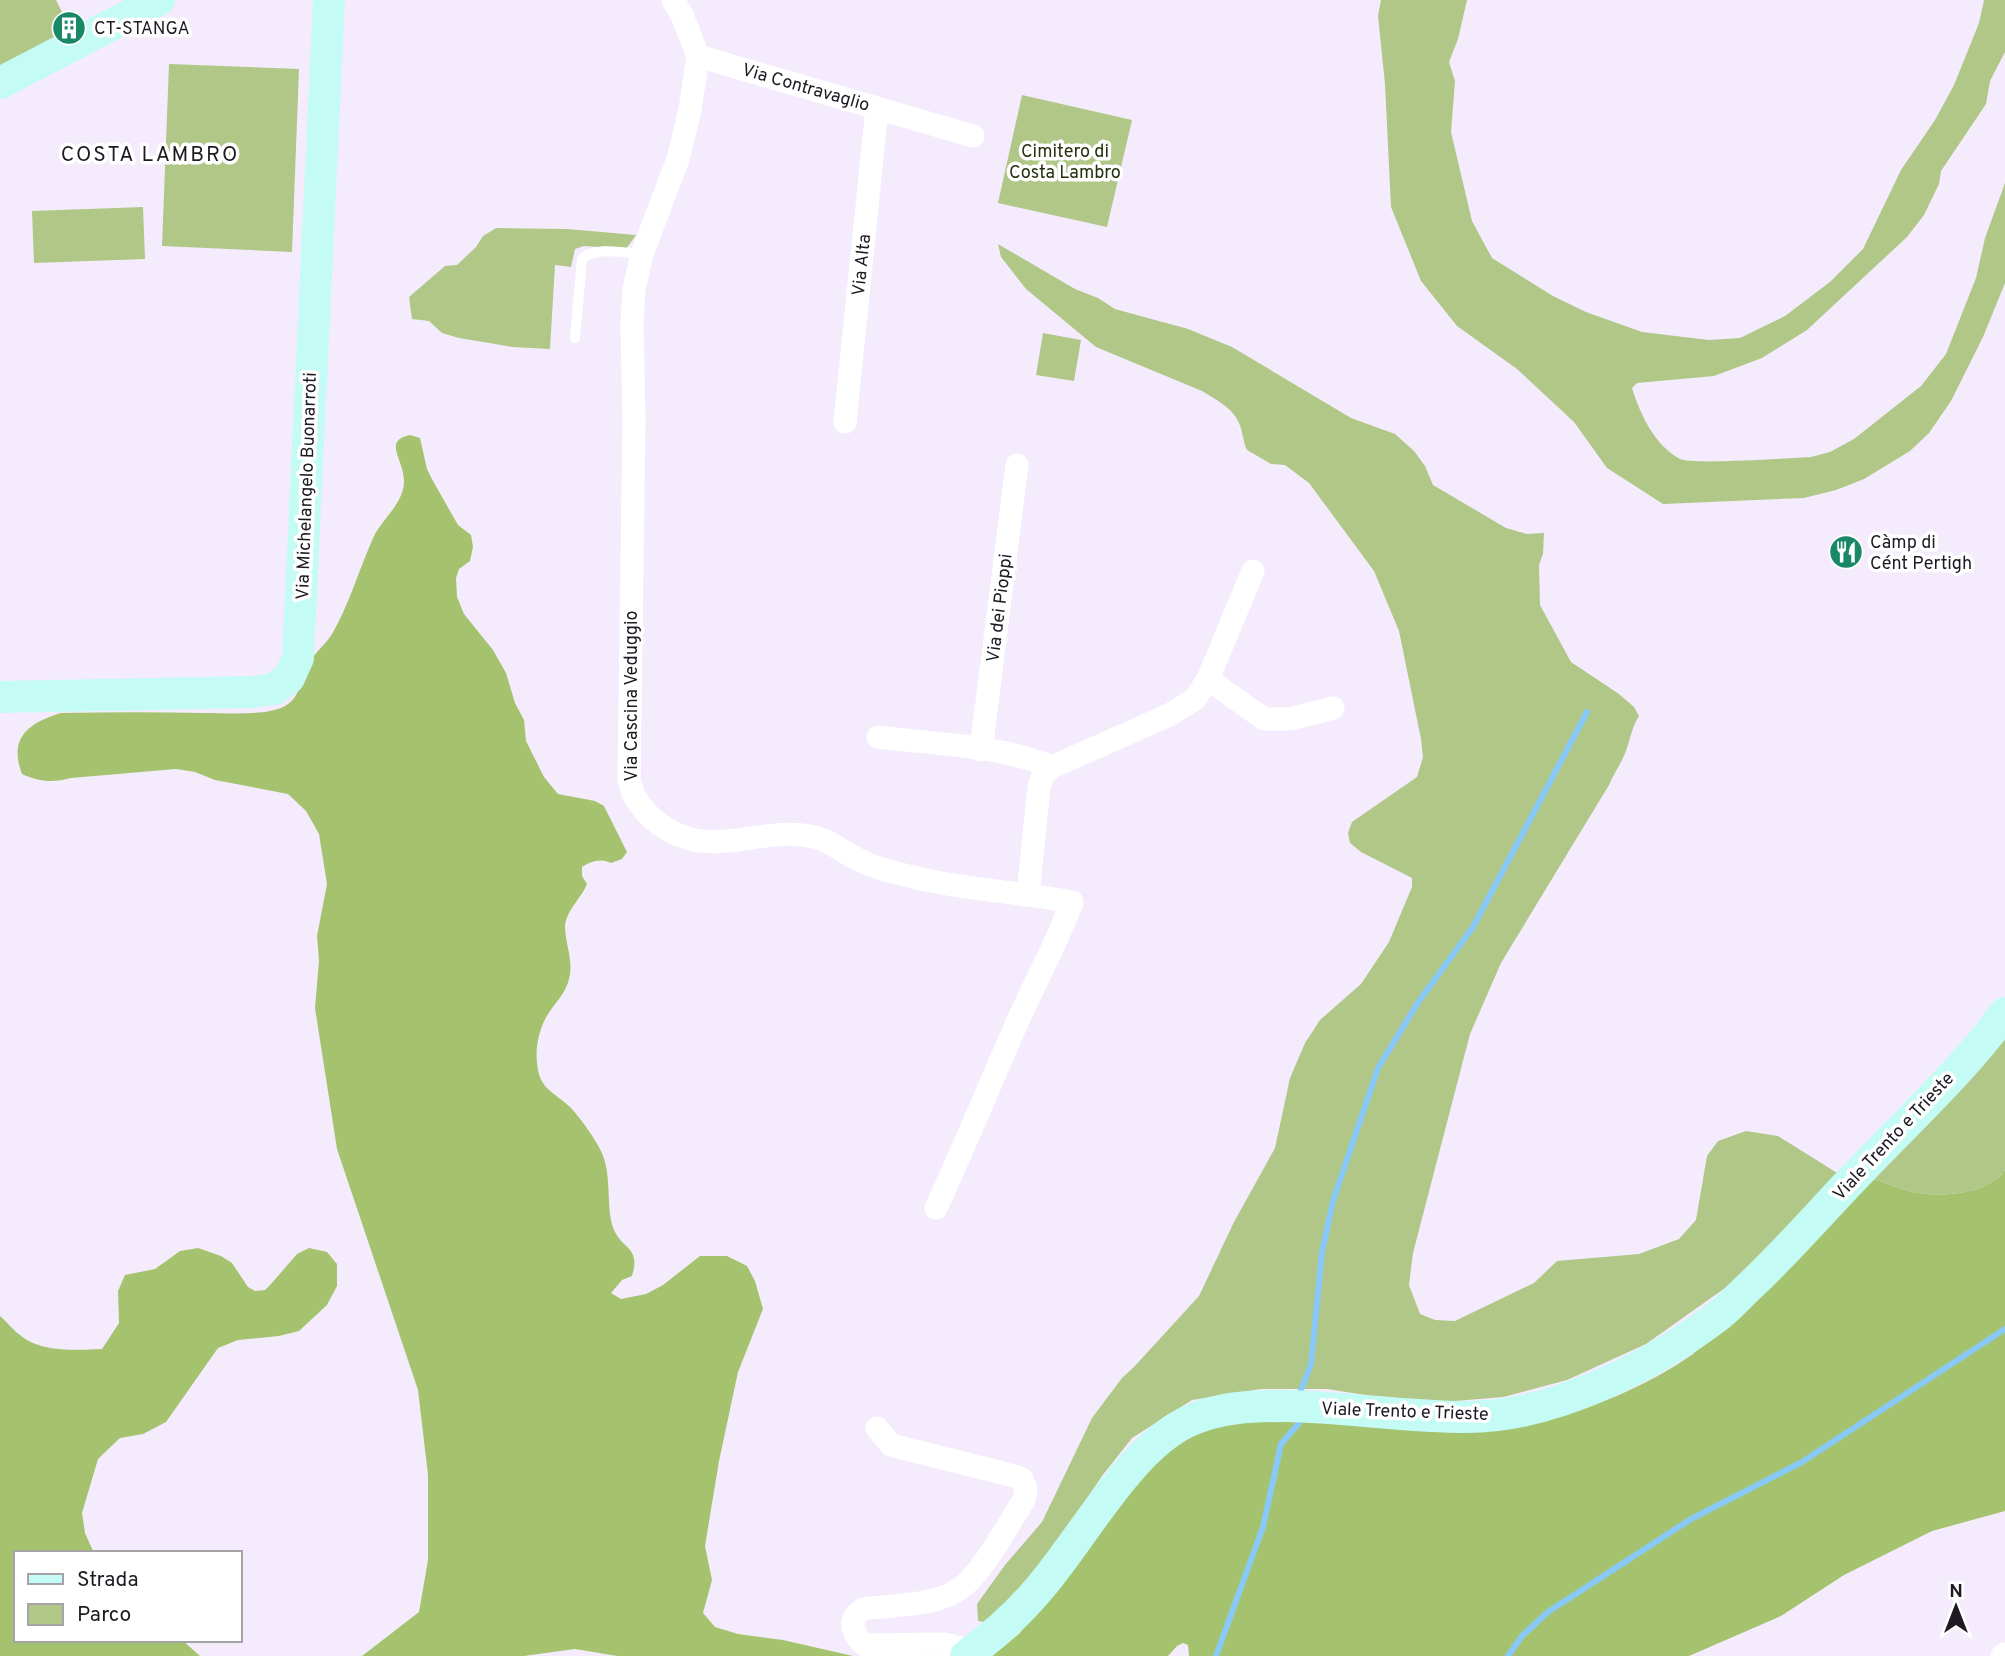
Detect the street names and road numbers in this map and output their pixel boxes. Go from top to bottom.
street label: Via Contravaglio [739,59,872,118]
street label: Via Alta [848,233,877,297]
street label: Via Michelangelo Buonarroti [292,372,323,600]
street label: Via dei Pioppi [982,553,1019,664]
street label: Via Cascina Veduggio [621,610,644,782]
street label: Viale Trento e Trieste [1829,1068,1960,1206]
street label: Viale Trento e Trieste [1321,1398,1489,1427]

